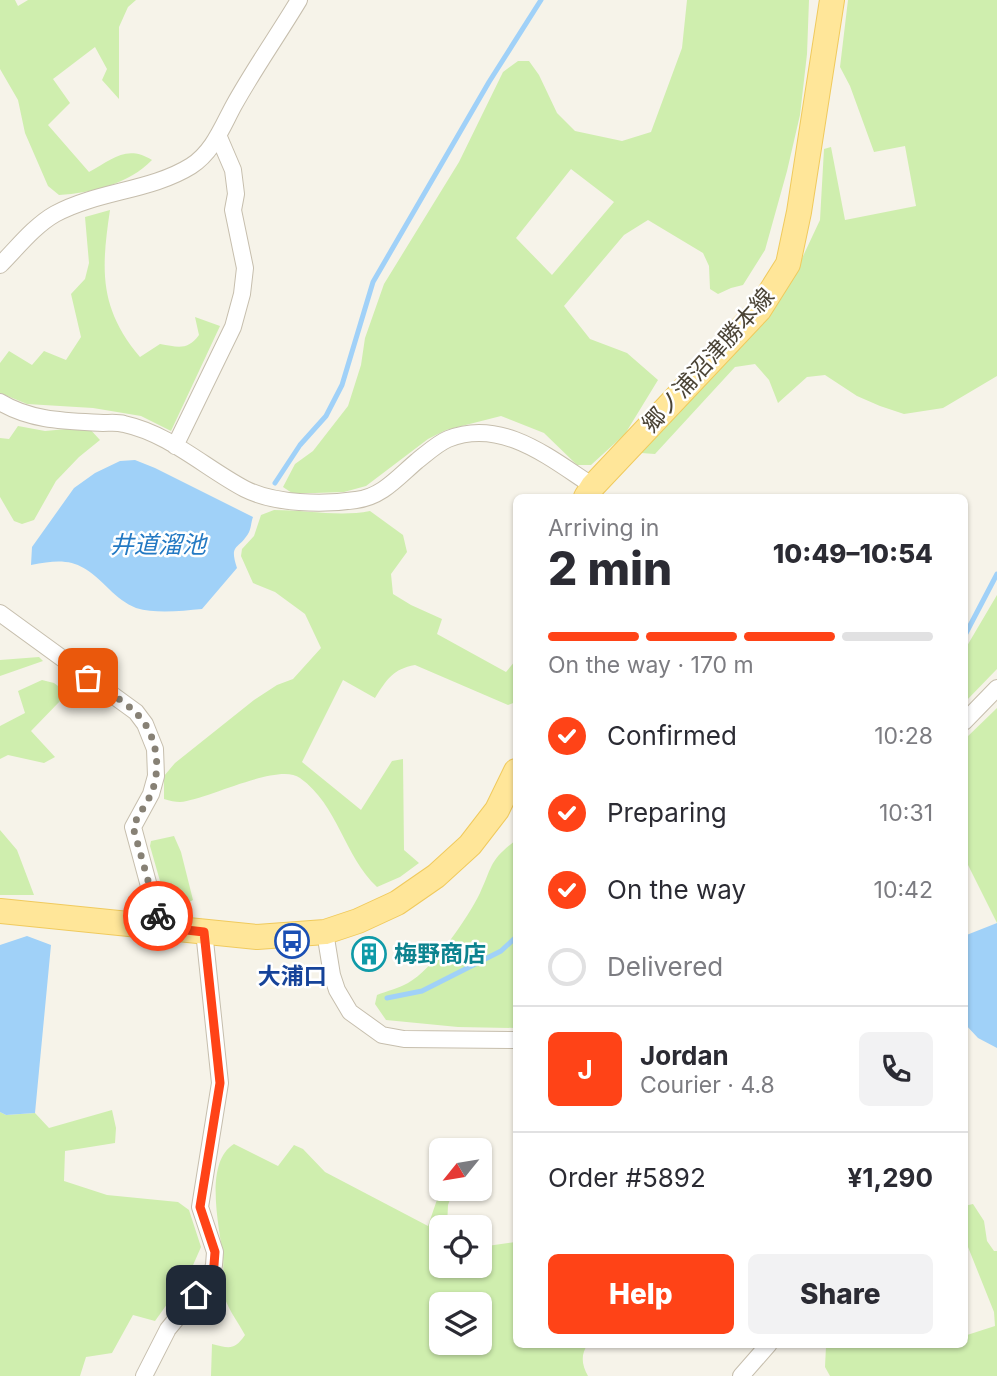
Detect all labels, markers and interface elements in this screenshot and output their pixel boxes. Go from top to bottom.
street label: 郷ノ浦沼津勝本線 [636,282,780,438]
text: Arriving in [548,514,659,542]
water label: 井道溜池 [110,530,208,559]
text: 10:49–10:54 [773,538,933,569]
text: 2 min [548,540,672,596]
pin [58,648,118,708]
text: On the way · 170 m [548,651,754,679]
icon: bag [69,659,107,697]
icon: check [548,717,586,755]
text: Confirmed [607,720,737,751]
text: 10:28 [874,722,933,750]
icon: check [548,794,586,832]
text: Preparing [607,797,727,828]
text: 10:31 [879,799,933,827]
icon: check [548,871,586,909]
text: On the way [607,874,746,905]
text: 10:42 [874,876,933,904]
courier [123,881,193,951]
icon: bike [139,897,177,935]
bus stop icon: 大浦口 [273,922,311,960]
building icon: 梅野商店 [350,935,388,973]
place label: 梅野商店 [394,940,486,968]
text: Delivered [607,951,723,982]
place label: 大浦口 [258,962,327,990]
button: phone [859,1032,933,1106]
text: Jordan [640,1040,729,1071]
text: J [577,1054,593,1085]
text: Courier · 4.8 [640,1071,775,1099]
north arrow [429,1138,492,1200]
map controls [429,1138,492,1355]
text: Order #5892 [548,1162,706,1193]
text: ¥1,290 [847,1162,933,1193]
button: locate [429,1215,492,1278]
button: Help [548,1254,734,1334]
button: Share [748,1254,933,1334]
pin [166,1265,226,1325]
icon: home [177,1276,215,1314]
button: layers [429,1292,492,1355]

